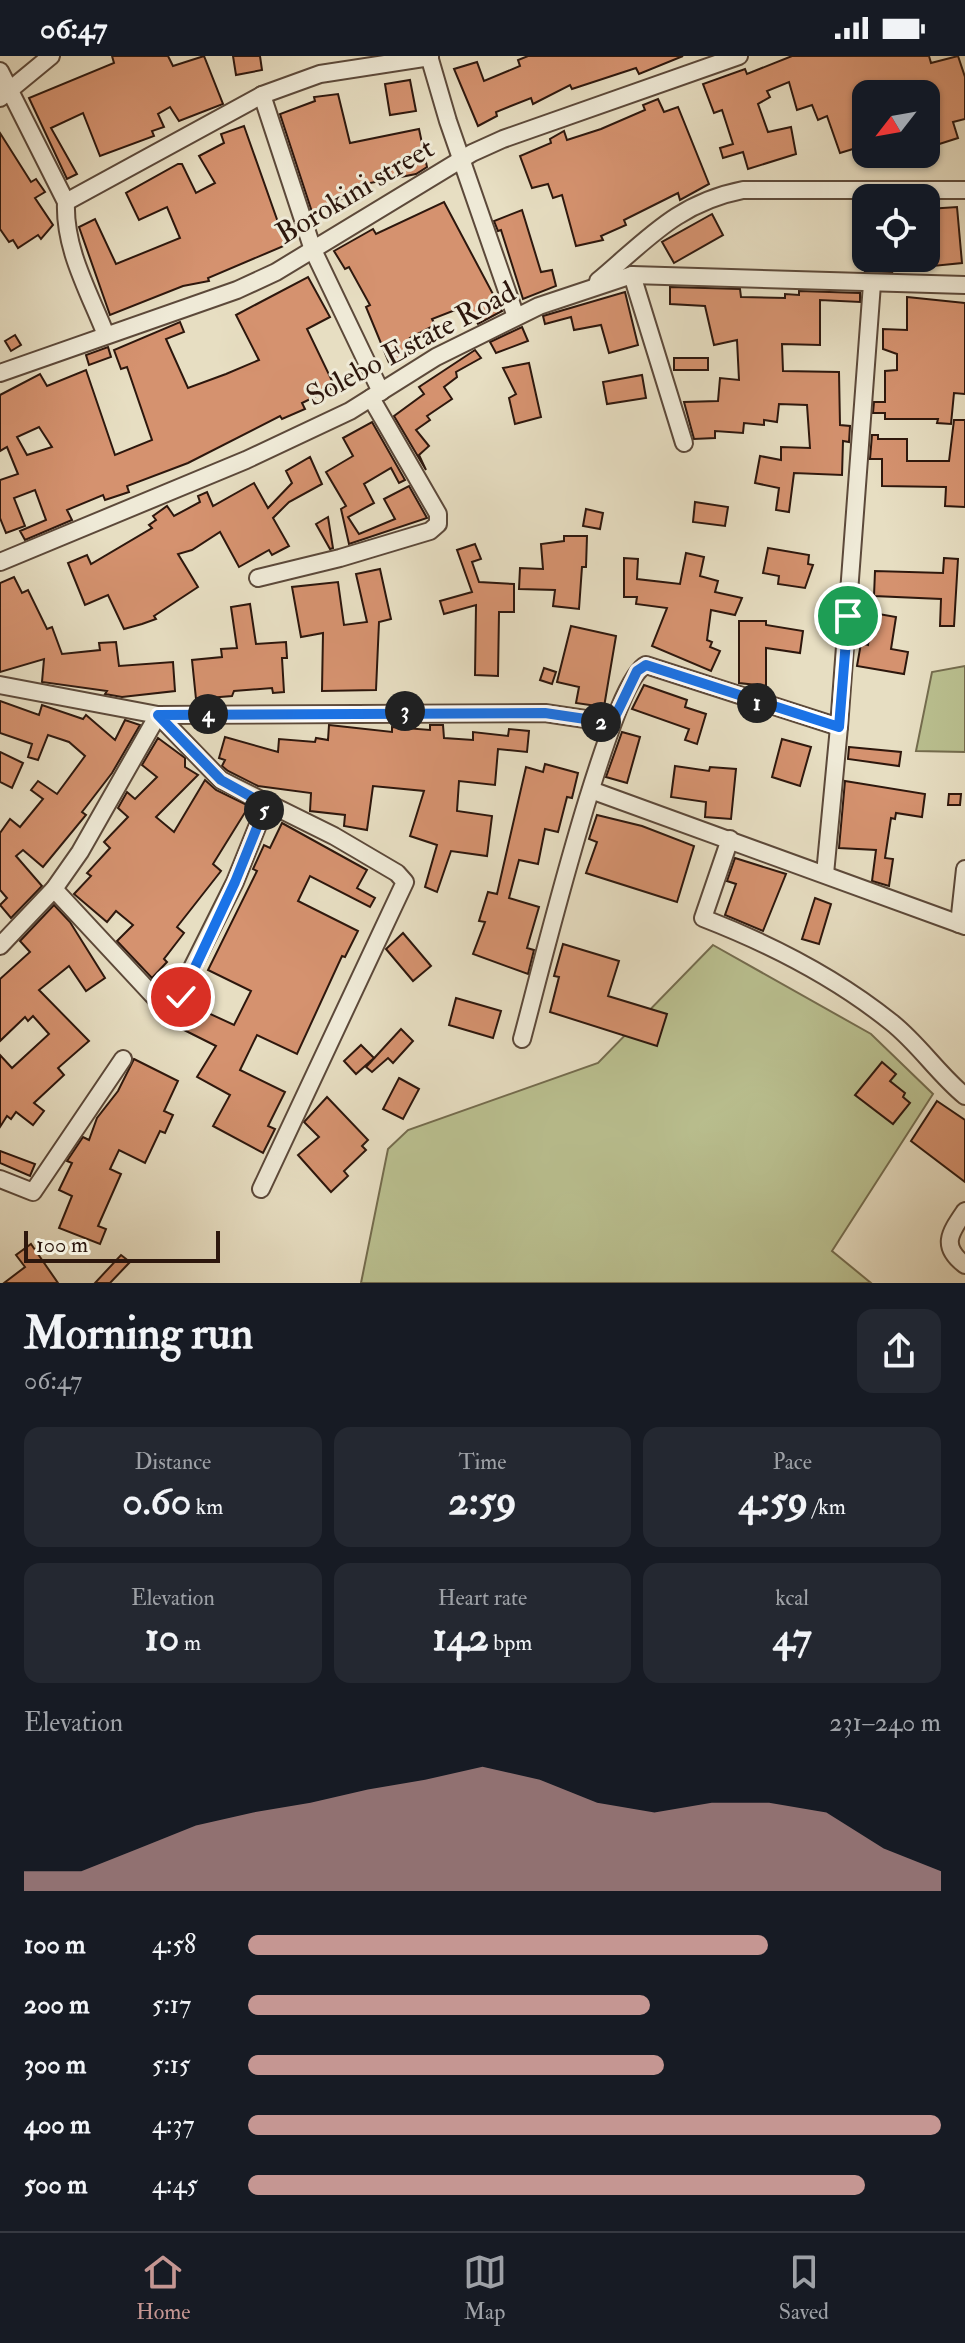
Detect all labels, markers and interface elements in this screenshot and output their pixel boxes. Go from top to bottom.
text: 06:47 [40,10,107,47]
north arrow [852,80,940,168]
map controls [852,80,940,272]
street label: Borokini street [269,129,441,253]
button: locate [852,184,940,272]
street label: Solebo Estate Road [300,273,522,415]
pin [814,582,882,650]
icon: arrive [826,594,870,638]
pin: 1 [737,683,777,723]
text: 1 [753,689,761,717]
pin: 3 [385,691,425,731]
pin: 4 [188,694,228,734]
text: 3 [401,697,409,725]
text: 4 [202,700,214,728]
pin: 2 [581,702,621,742]
text: 2 [595,708,607,736]
pin: 5 [244,790,284,830]
text: 5 [259,796,269,824]
pin [147,963,215,1031]
icon: check [159,975,203,1019]
scale bar [24,1227,220,1263]
text: 100 m [36,1231,88,1259]
text: Morning run [24,1307,253,1362]
button: share [857,1309,941,1393]
text: 06:47 [24,1365,82,1397]
text: Distance [134,1448,211,1476]
text: Time [458,1448,507,1476]
text: Pace [772,1448,812,1476]
text: 0.60 [122,1476,191,1527]
text: 2:59 [448,1476,517,1527]
text: 4:59 [738,1476,808,1527]
text: km [191,1493,223,1521]
text: /km [808,1493,846,1521]
text: Elevation [131,1584,215,1612]
text: Heart rate [438,1584,527,1612]
text: kcal [775,1584,809,1612]
text: 10 [145,1612,179,1663]
text: 142 [433,1612,489,1663]
text: 47 [773,1612,812,1663]
text: m [179,1629,201,1657]
text: bpm [489,1629,532,1657]
text: Elevation [24,1707,123,1739]
text: 231–240 m [829,1707,941,1739]
text: 100 m [24,1929,85,1961]
text: 4:58 [152,1929,196,1961]
text: 200 m [24,1989,89,2021]
text: 5:17 [152,1989,191,2021]
text: 300 m [24,2049,86,2081]
text: 5:15 [152,2049,191,2081]
text: 400 m [24,2109,90,2141]
text: 4:37 [152,2109,194,2141]
text: 500 m [24,2169,88,2201]
text: 4:45 [152,2169,198,2201]
tab: Home [136,2250,191,2326]
tab: Map [463,2250,507,2326]
tab: Saved [779,2250,829,2326]

